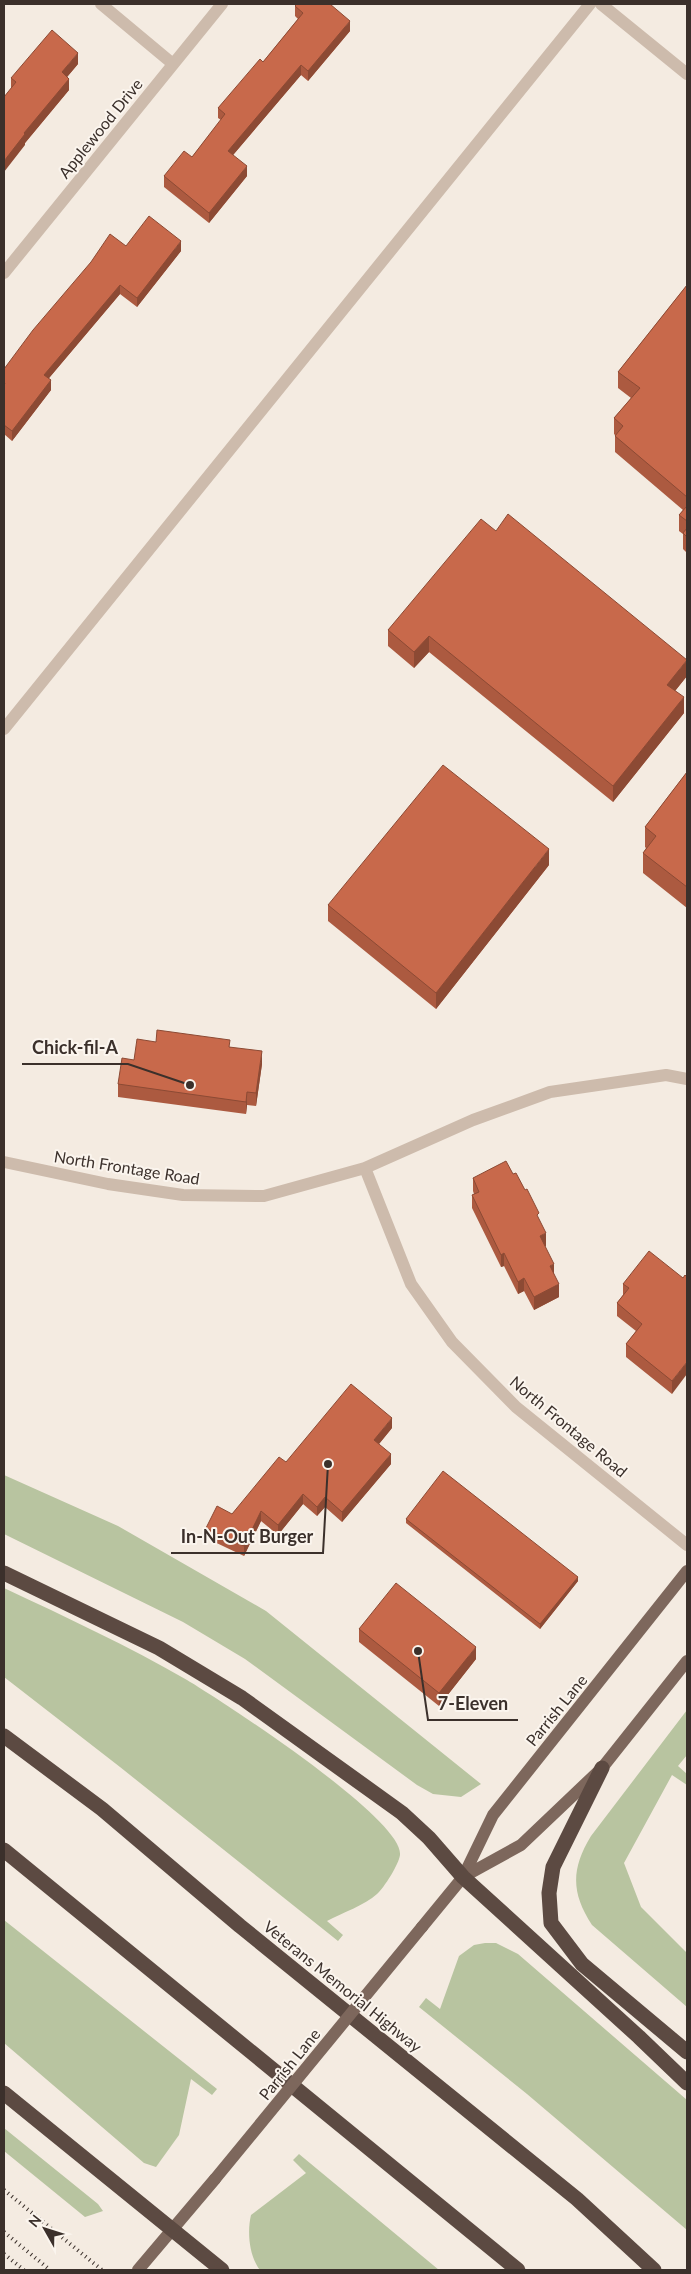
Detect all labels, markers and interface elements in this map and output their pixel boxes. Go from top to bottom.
street label: Applewood Drive [54,74,146,182]
callout: Chick-fil-A [22,1031,128,1064]
text: Chick-fil-A [32,1036,118,1058]
street label: North Frontage Road [53,1146,201,1188]
street label: North Frontage Road [506,1371,632,1481]
callout: In-N-Out Burger [171,1520,323,1553]
text: In-N-Out Burger [181,1525,313,1547]
street label: Parrish Lane [521,1670,591,1750]
callout: 7-Eleven [428,1687,518,1720]
text: 7-Eleven [438,1692,508,1714]
street label: Veterans Memorial Highway [260,1916,427,2056]
street label: Parrish Lane [254,2024,324,2104]
north arrow [20,2204,70,2254]
text: N [25,2211,45,2230]

